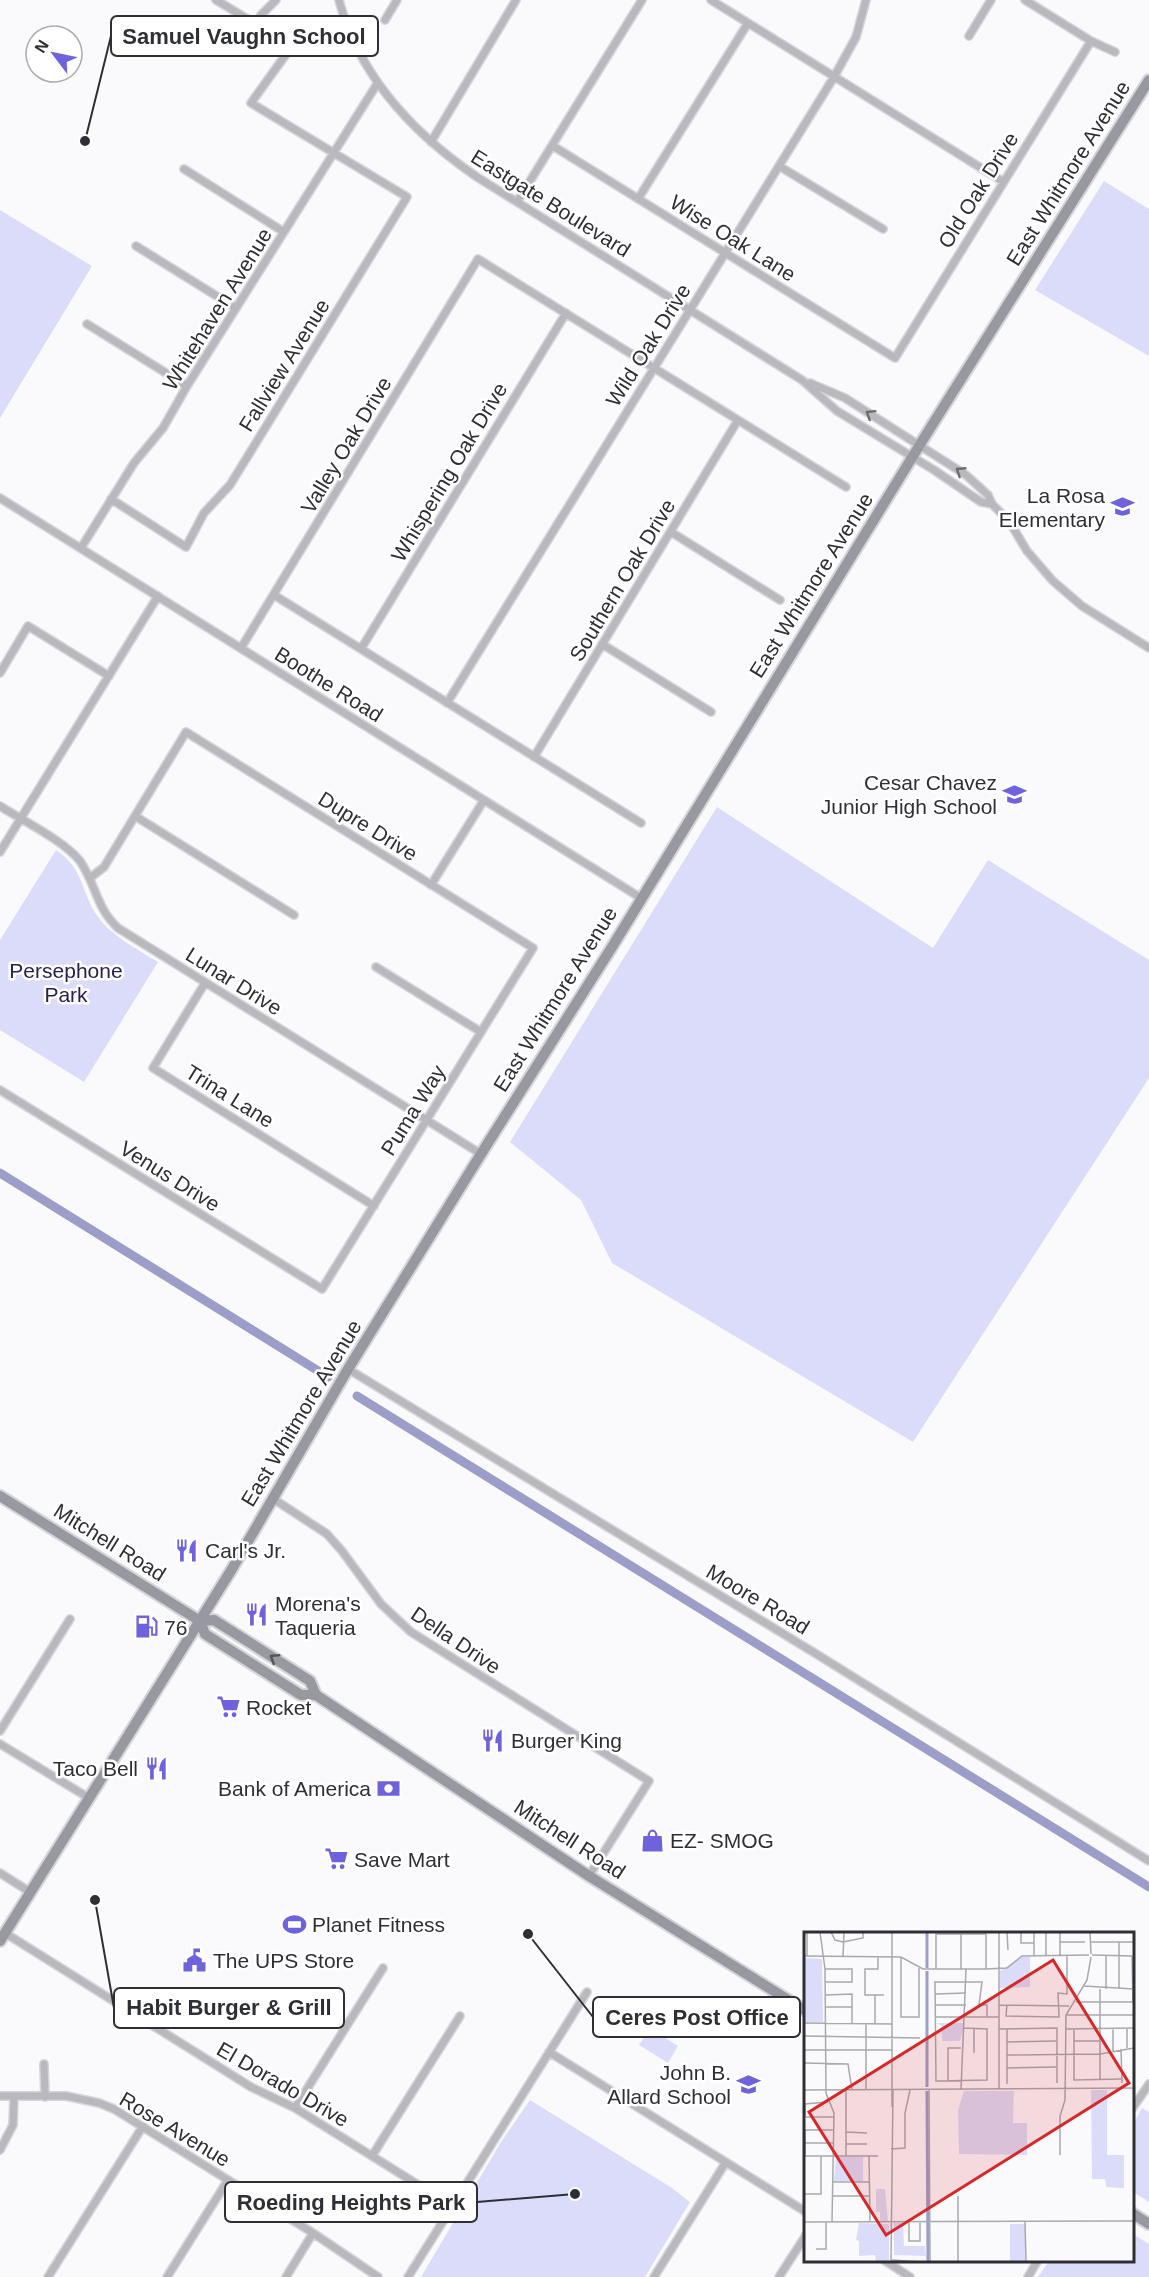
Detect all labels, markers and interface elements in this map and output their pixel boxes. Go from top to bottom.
callout: Samuel Vaughn School [111,16,378,56]
north arrow [24,24,84,84]
text: Samuel Vaughn School [122,24,366,49]
text: N [31,37,52,56]
street label: East Whitmore Avenue [1002,76,1134,270]
street label: Old Oak Drive [933,128,1023,252]
street label: Eastgate Boulevard [467,145,635,261]
street label: Wise Oak Lane [666,190,800,286]
street label: Whitehaven Avenue [158,224,276,394]
street label: Wild Oak Drive [601,280,695,410]
street label: Fallview Avenue [234,295,334,435]
street label: Valley Oak Drive [296,373,396,517]
street label: Whispering Oak Drive [387,379,511,565]
one-way arrow [866,410,876,422]
one-way arrow [956,467,967,478]
place label: La Rosa Elementary [999,484,1105,531]
street label: East Whitmore Avenue [745,488,877,682]
school or university icon: La Rosa Elementary [1110,494,1136,520]
street label: Southern Oak Drive [565,495,679,665]
street label: Boothe Road [271,642,387,726]
place label: Cesar Chavez Junior High School [821,771,997,818]
school or university icon: Cesar Chavez Junior High School [1002,781,1028,807]
street label: Dupre Drive [314,787,422,865]
street label: East Whitmore Avenue [489,902,621,1096]
street label: Lunar Drive [182,942,286,1020]
park label: Persephone Park [9,959,123,1006]
street label: Trina Lane [182,1060,278,1132]
street label: Puma Way [376,1060,450,1159]
street label: Venus Drive [116,1136,224,1216]
street label: East Whitmore Avenue [236,1316,366,1510]
street label: Mitchell Road [50,1499,170,1585]
restaurant icon: Carl's Jr. [174,1537,200,1563]
place label: Carl's Jr. [205,1539,286,1562]
street label: Moore Road [703,1559,813,1639]
place label: Morena's Taqueria [275,1592,361,1639]
restaurant icon: Morena's Taqueria [244,1602,270,1628]
street label: Della Drive [407,1602,505,1678]
fuel station icon: 76 [133,1614,159,1640]
place label: 76 [164,1616,187,1639]
one-way arrow [270,1653,280,1665]
supermarket icon: Rocket [215,1694,241,1720]
place label: Rocket [246,1696,312,1719]
restaurant icon: Burger King [480,1727,506,1753]
place label: Burger King [511,1729,622,1752]
restaurant icon: Taco Bell [143,1755,169,1781]
place label: Taco Bell [53,1757,138,1780]
bank icon: Bank of America [376,1775,402,1801]
place label: Bank of America [218,1777,371,1800]
street label: Mitchell Road [510,1795,630,1883]
shop icon: EZ- SMOG [639,1827,665,1853]
place label: EZ- SMOG [670,1829,774,1852]
supermarket icon: Save Mart [323,1846,349,1872]
place label: Save Mart [354,1848,450,1871]
sports icon: Planet Fitness [281,1911,307,1937]
place label: Planet Fitness [312,1913,445,1936]
inset map [804,1932,1134,2262]
public building icon: The UPS Store [182,1947,208,1973]
place label: The UPS Store [213,1949,354,1972]
callout: Habit Burger & Grill [114,1988,344,2028]
text: Habit Burger & Grill [126,1995,332,2020]
callout: Ceres Post Office [593,1997,800,2037]
text: Ceres Post Office [605,2005,789,2030]
street label: El Dorado Drive [213,2037,353,2131]
place label: John B. Allard School [607,2061,731,2108]
school or university icon: John B. Allard School [736,2071,762,2097]
street label: Rose Avenue [116,2087,234,2171]
callout: Roeding Heights Park [225,2182,477,2222]
text: Roeding Heights Park [237,2190,466,2215]

